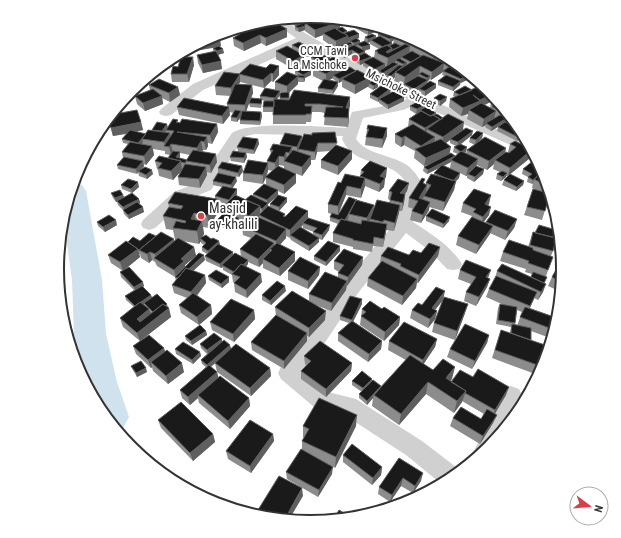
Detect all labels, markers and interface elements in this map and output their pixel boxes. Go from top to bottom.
place label: CCM Tawi La Msichoke [287,44,347,72]
marker: CCM Tawi La Msichoke [350,53,360,63]
street label: Msichoke Street [364,66,439,112]
place label: Masjid ay-khalili [209,200,258,232]
marker: Masjid ay-khalili [196,211,206,221]
north arrow [569,486,609,526]
text: N [591,504,605,514]

